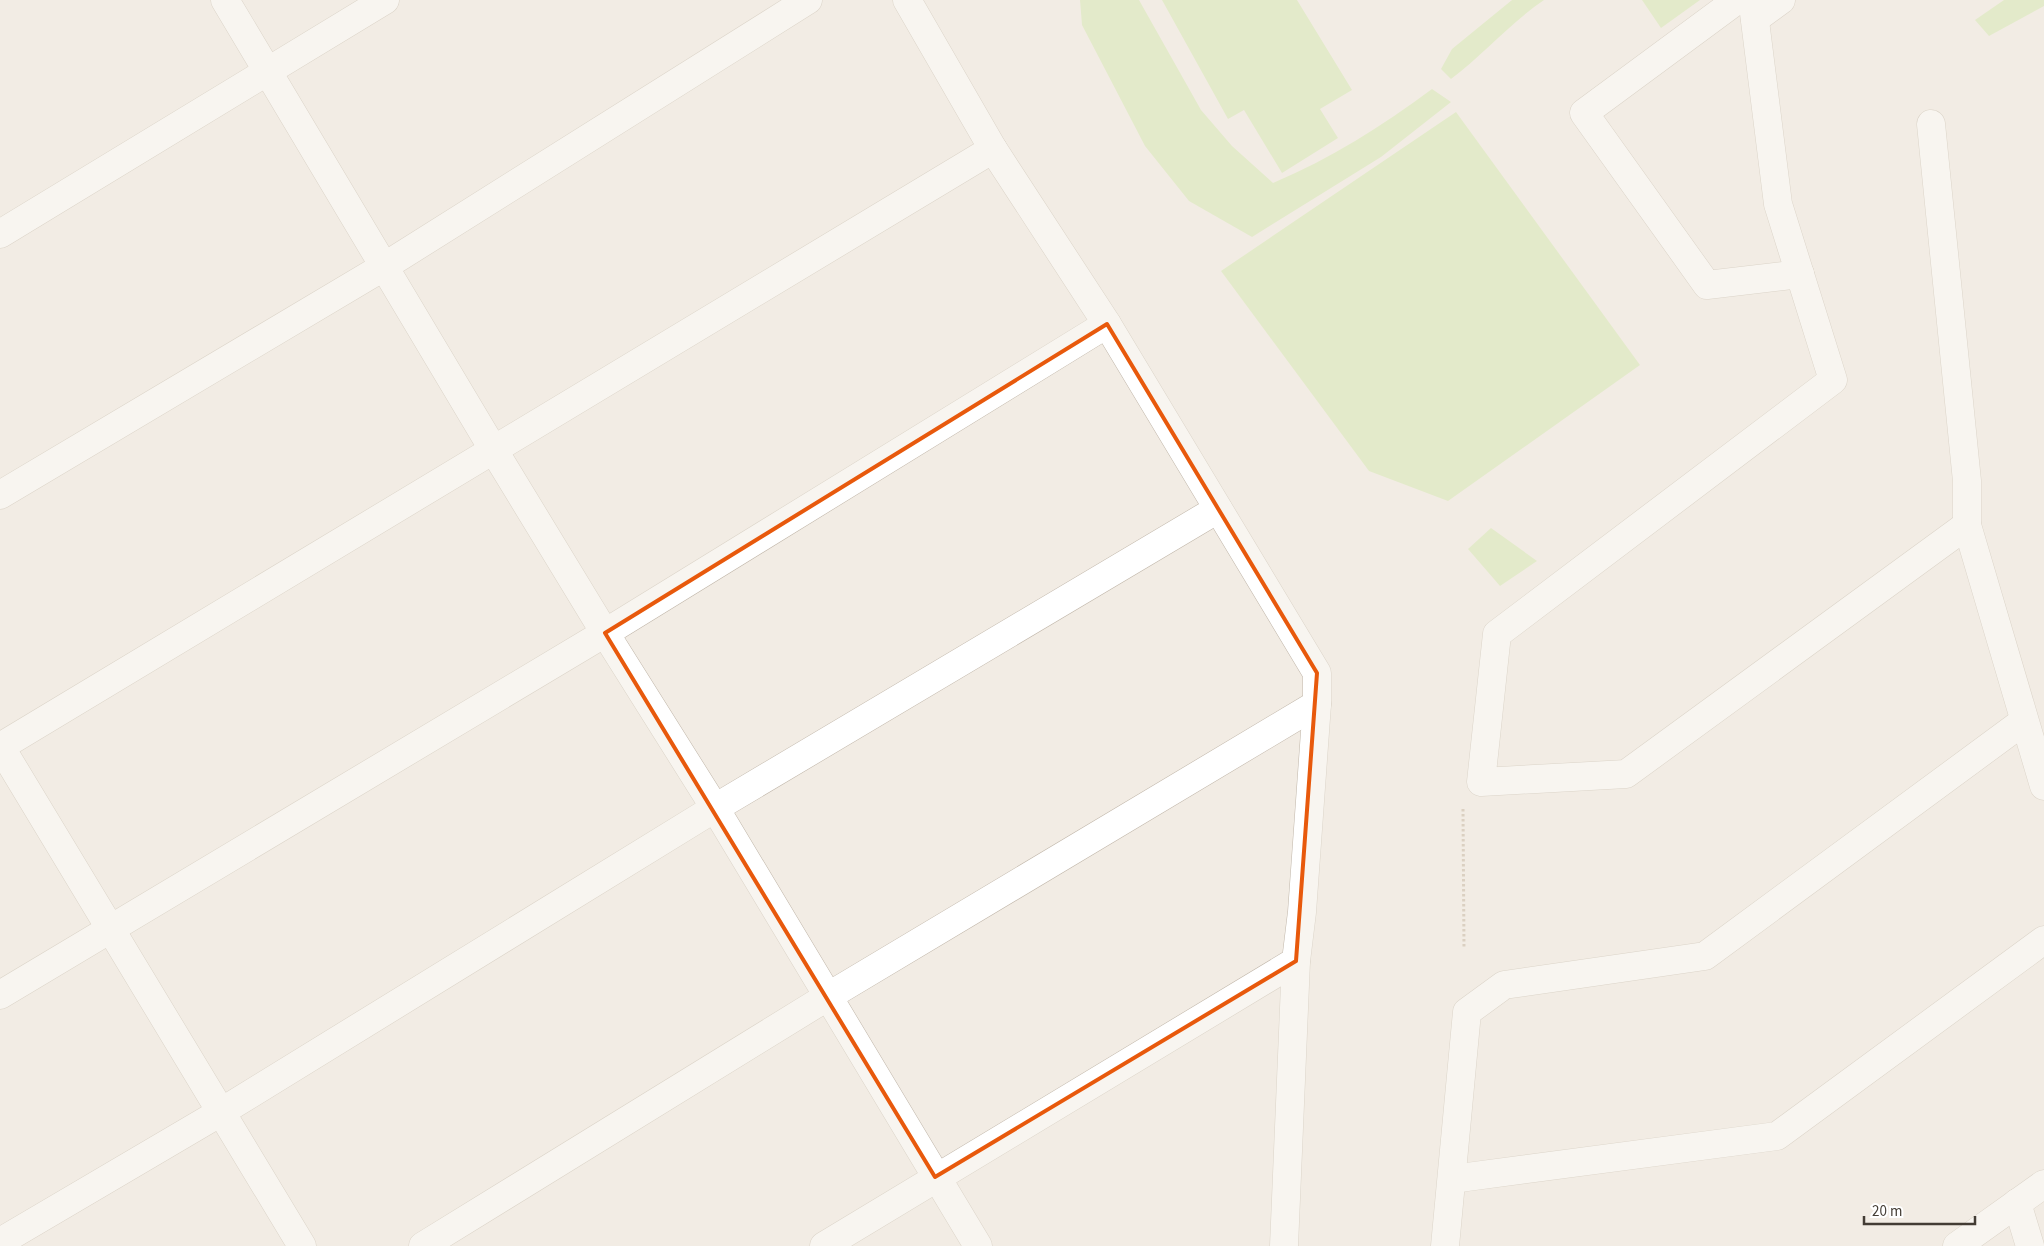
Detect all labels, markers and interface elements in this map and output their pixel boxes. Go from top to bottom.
scale bar [1864,1194,1975,1226]
text: 20 m [1872,1201,1902,1222]

